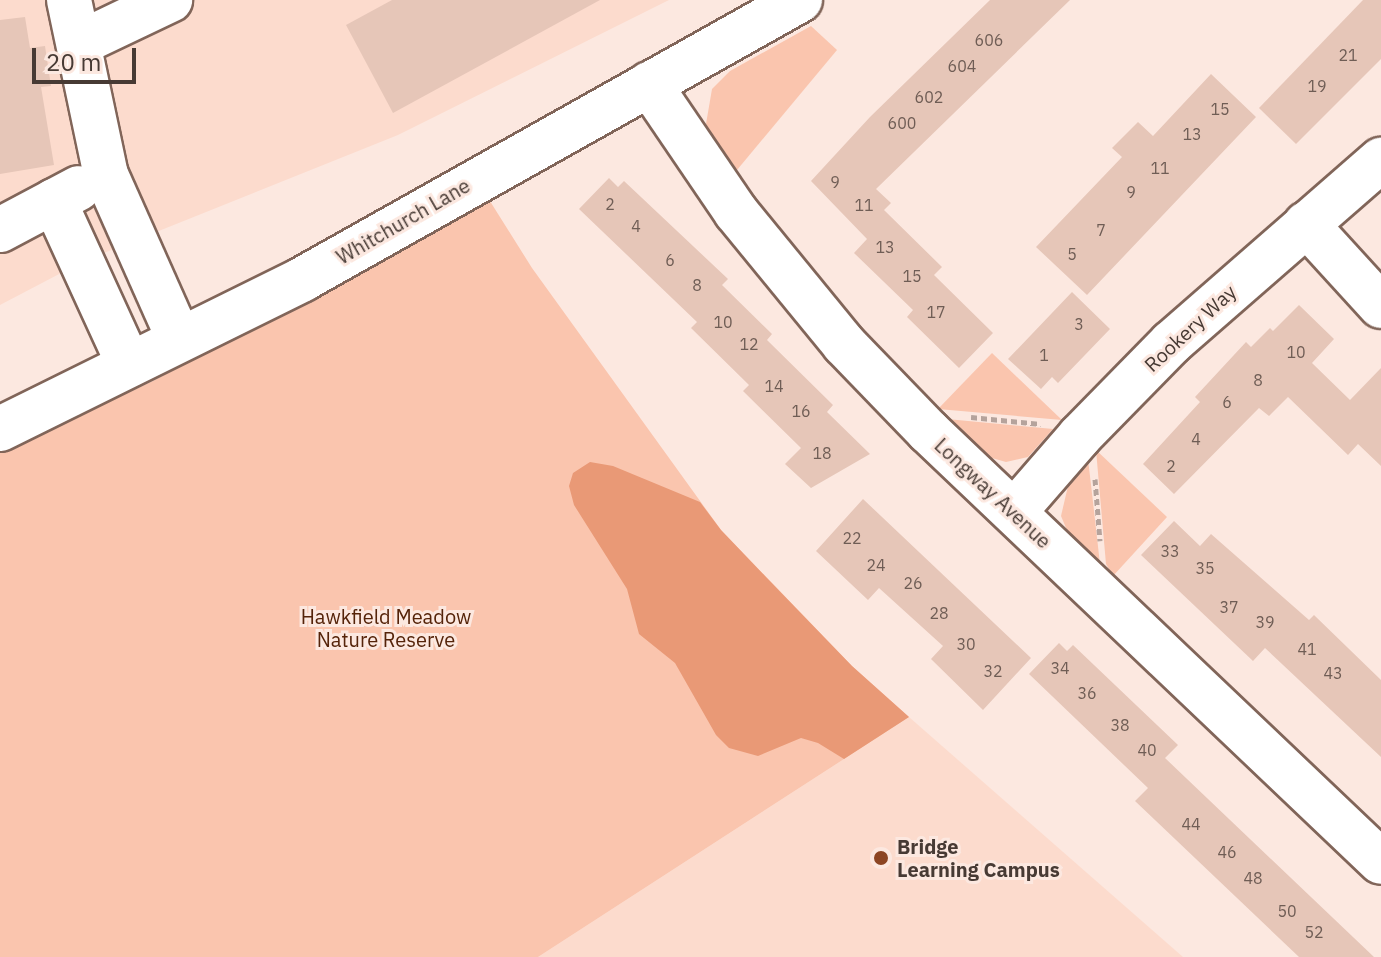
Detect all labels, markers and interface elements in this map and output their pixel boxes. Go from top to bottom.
house number: 606 [975,30,1003,50]
scale bar [36,32,140,82]
house number: 21 [1338,45,1358,65]
text: 20 m [46,46,101,78]
house number: 604 [948,56,976,76]
house number: 19 [1307,76,1327,96]
house number: 602 [915,87,943,107]
house number: 15 [1210,99,1230,119]
house number: 600 [888,113,916,133]
house number: 13 [1182,124,1202,144]
house number: 11 [1150,158,1170,178]
house number: 9 [830,172,840,192]
street label: Whitchurch Lane [332,173,474,269]
house number: 9 [1126,182,1136,202]
house number: 2 [605,194,615,214]
house number: 11 [854,195,874,215]
house number: 4 [631,216,641,236]
house number: 7 [1096,220,1106,240]
house number: 13 [875,237,895,257]
house number: 5 [1067,244,1077,264]
house number: 6 [665,250,675,270]
house number: 15 [902,266,922,286]
house number: 8 [692,275,702,295]
street label: Rookery Way [1139,279,1241,377]
house number: 17 [926,302,946,322]
house number: 10 [713,312,733,332]
house number: 3 [1074,314,1084,334]
house number: 12 [739,334,759,354]
house number: 10 [1286,342,1306,362]
house number: 1 [1039,345,1049,365]
house number: 8 [1253,370,1263,390]
house number: 14 [764,376,784,396]
house number: 6 [1222,392,1232,412]
house number: 16 [791,401,811,421]
house number: 4 [1191,429,1201,449]
street label: Longway Avenue [930,433,1056,553]
house number: 18 [812,443,832,463]
house number: 2 [1166,456,1176,476]
house number: 22 [842,528,862,548]
house number: 33 [1160,541,1180,561]
house number: 24 [866,555,886,575]
house number: 35 [1195,558,1215,578]
house number: 26 [903,573,923,593]
house number: 37 [1219,597,1239,617]
house number: 28 [929,603,949,623]
park label: Hawkfield Meadow Nature Reserve [301,604,471,651]
house number: 39 [1255,612,1275,632]
house number: 30 [956,634,976,654]
house number: 41 [1297,639,1317,659]
house number: 34 [1050,658,1070,678]
house number: 32 [983,661,1003,681]
house number: 43 [1323,663,1343,683]
house number: 36 [1077,683,1097,703]
house number: 38 [1110,715,1130,735]
house number: 40 [1137,740,1157,760]
house number: 44 [1181,814,1201,834]
place label: Bridge Learning Campus [897,834,1060,881]
house number: 46 [1217,842,1237,862]
marker: Bridge Learning Campus [872,849,890,867]
house number: 48 [1243,868,1263,888]
house number: 50 [1277,901,1297,921]
house number: 52 [1304,922,1324,942]

